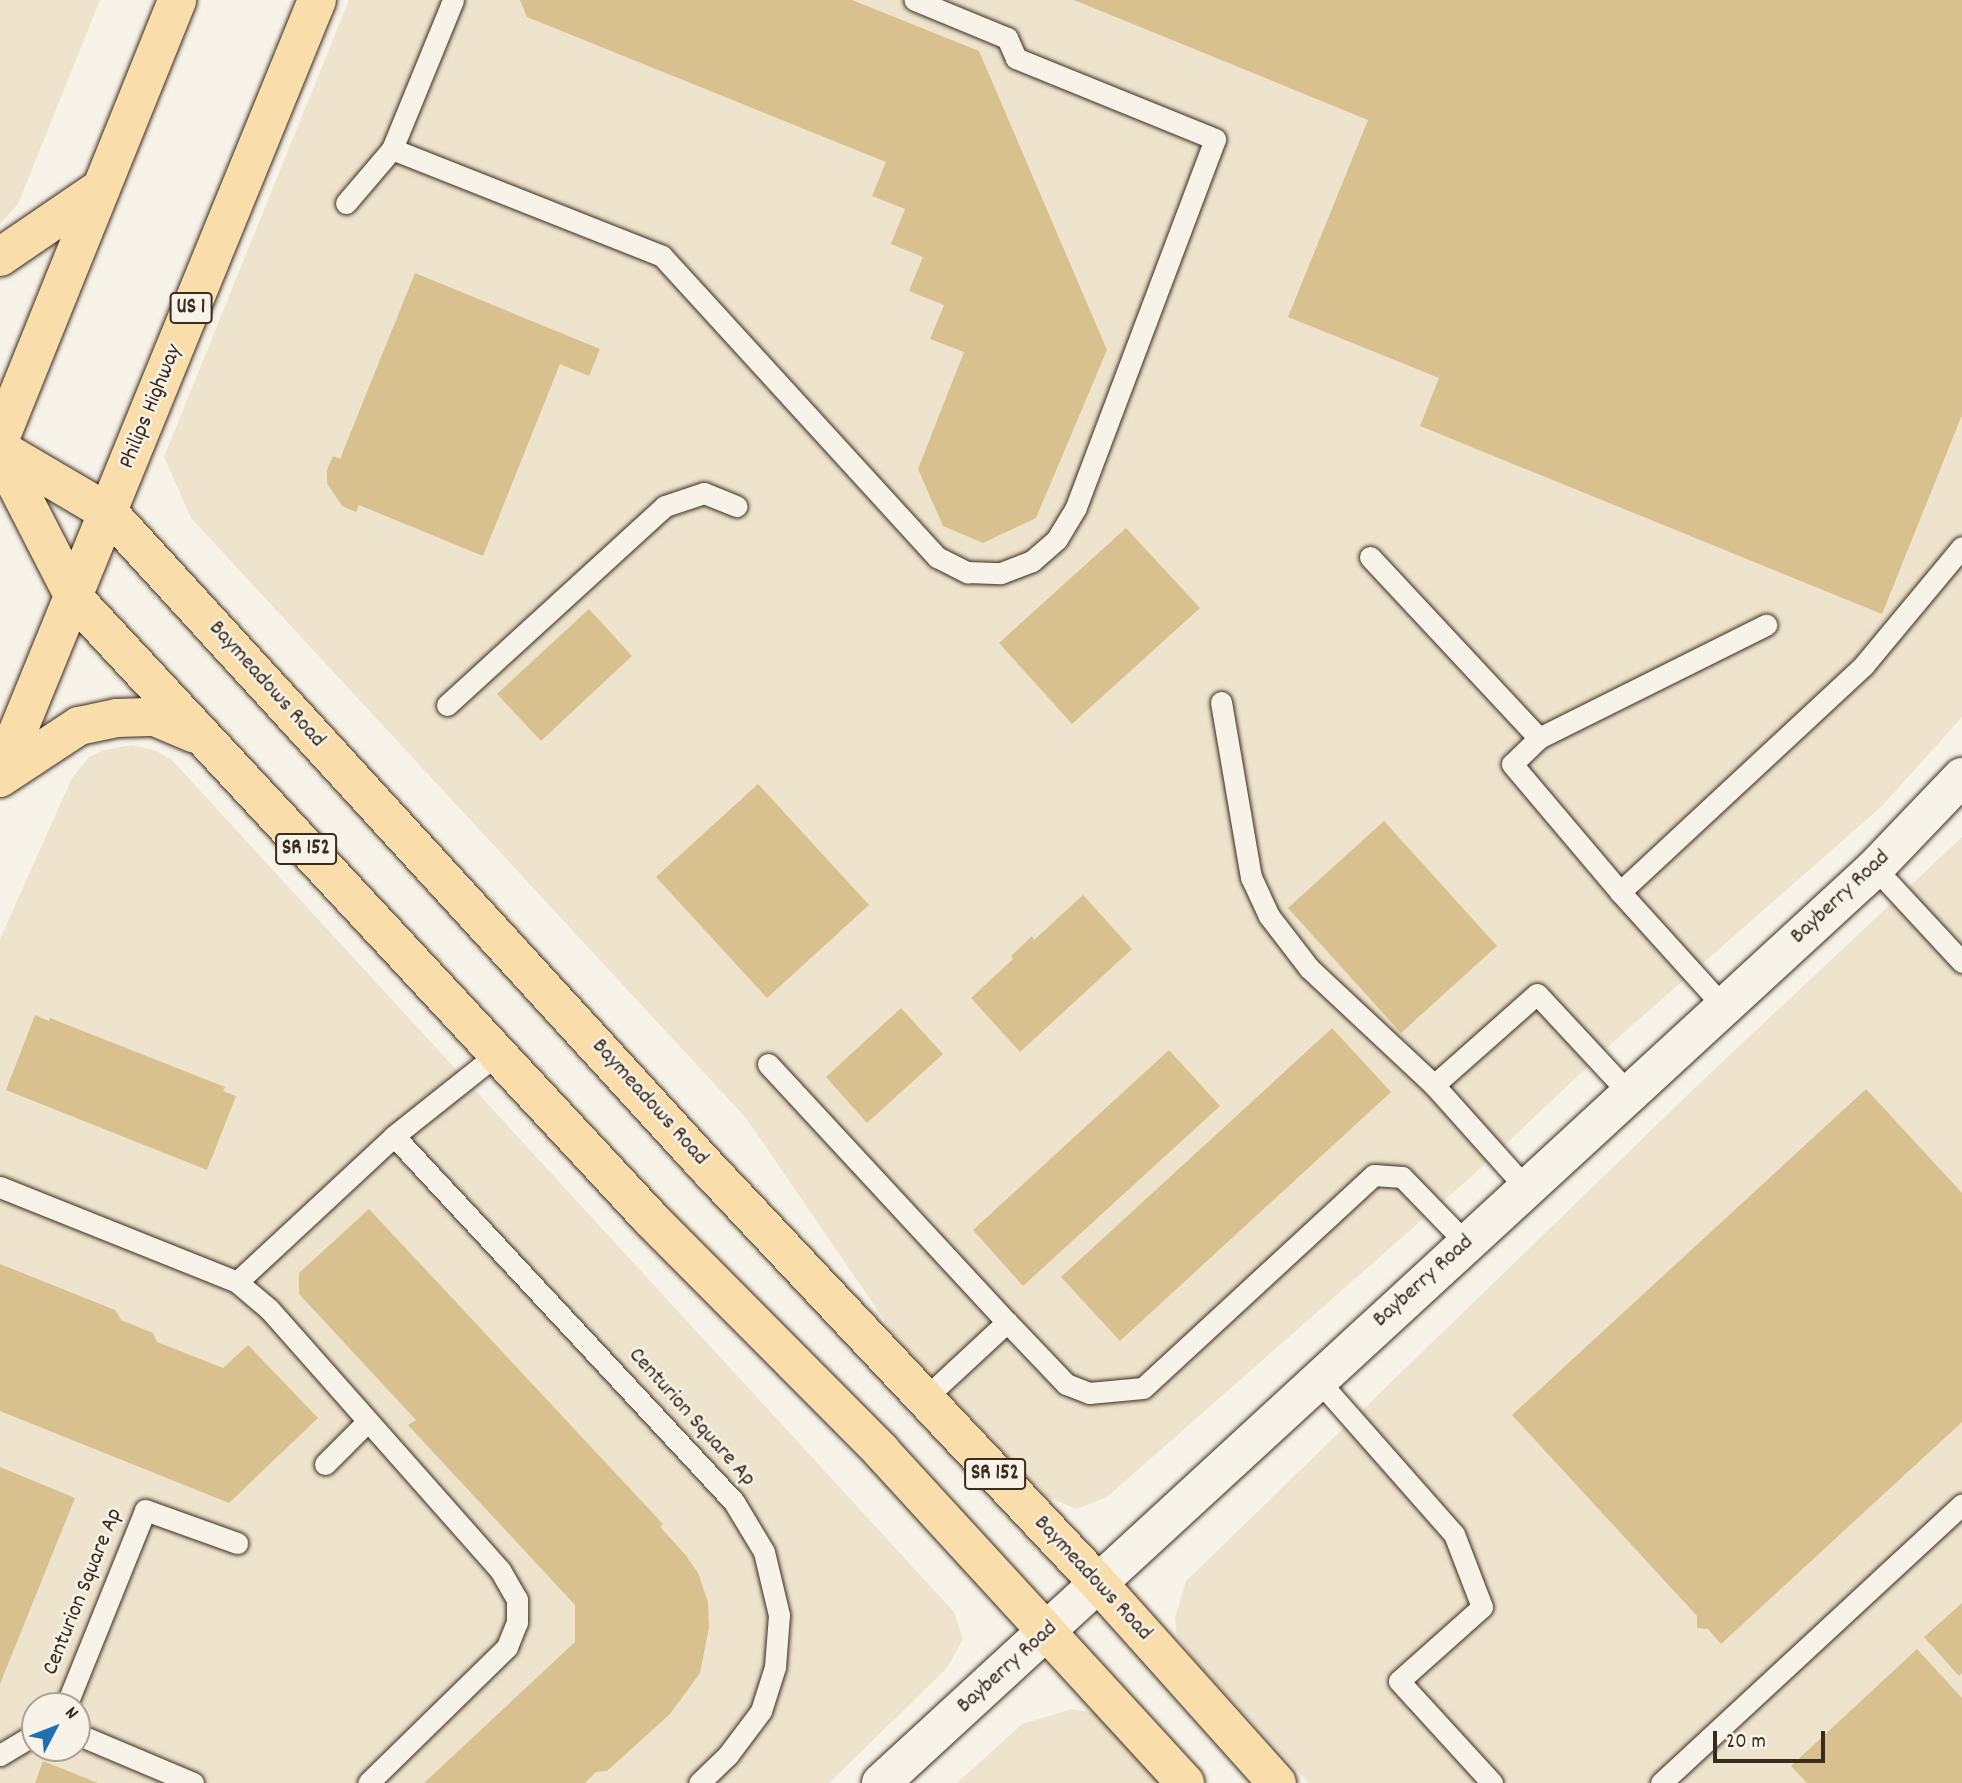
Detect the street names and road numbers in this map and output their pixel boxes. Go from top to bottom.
road number: US 1 [168,290,214,326]
street label: Philips Highway [114,341,190,473]
street label: Baymeadows Road [202,616,330,754]
road number: SR 152 [274,832,338,866]
street label: Bayberry Road [1786,845,1896,951]
street label: Baymeadows Road [585,1034,713,1172]
street label: Bayberry Road [1368,1230,1480,1334]
street label: Centurion Square Ap [621,1343,761,1493]
road number: SR 152 [964,1456,1026,1492]
street label: Centurion Square Ap [38,1505,130,1679]
street label: Baymeadows Road [1027,1511,1157,1647]
street label: Bayberry Road [952,1616,1064,1720]

